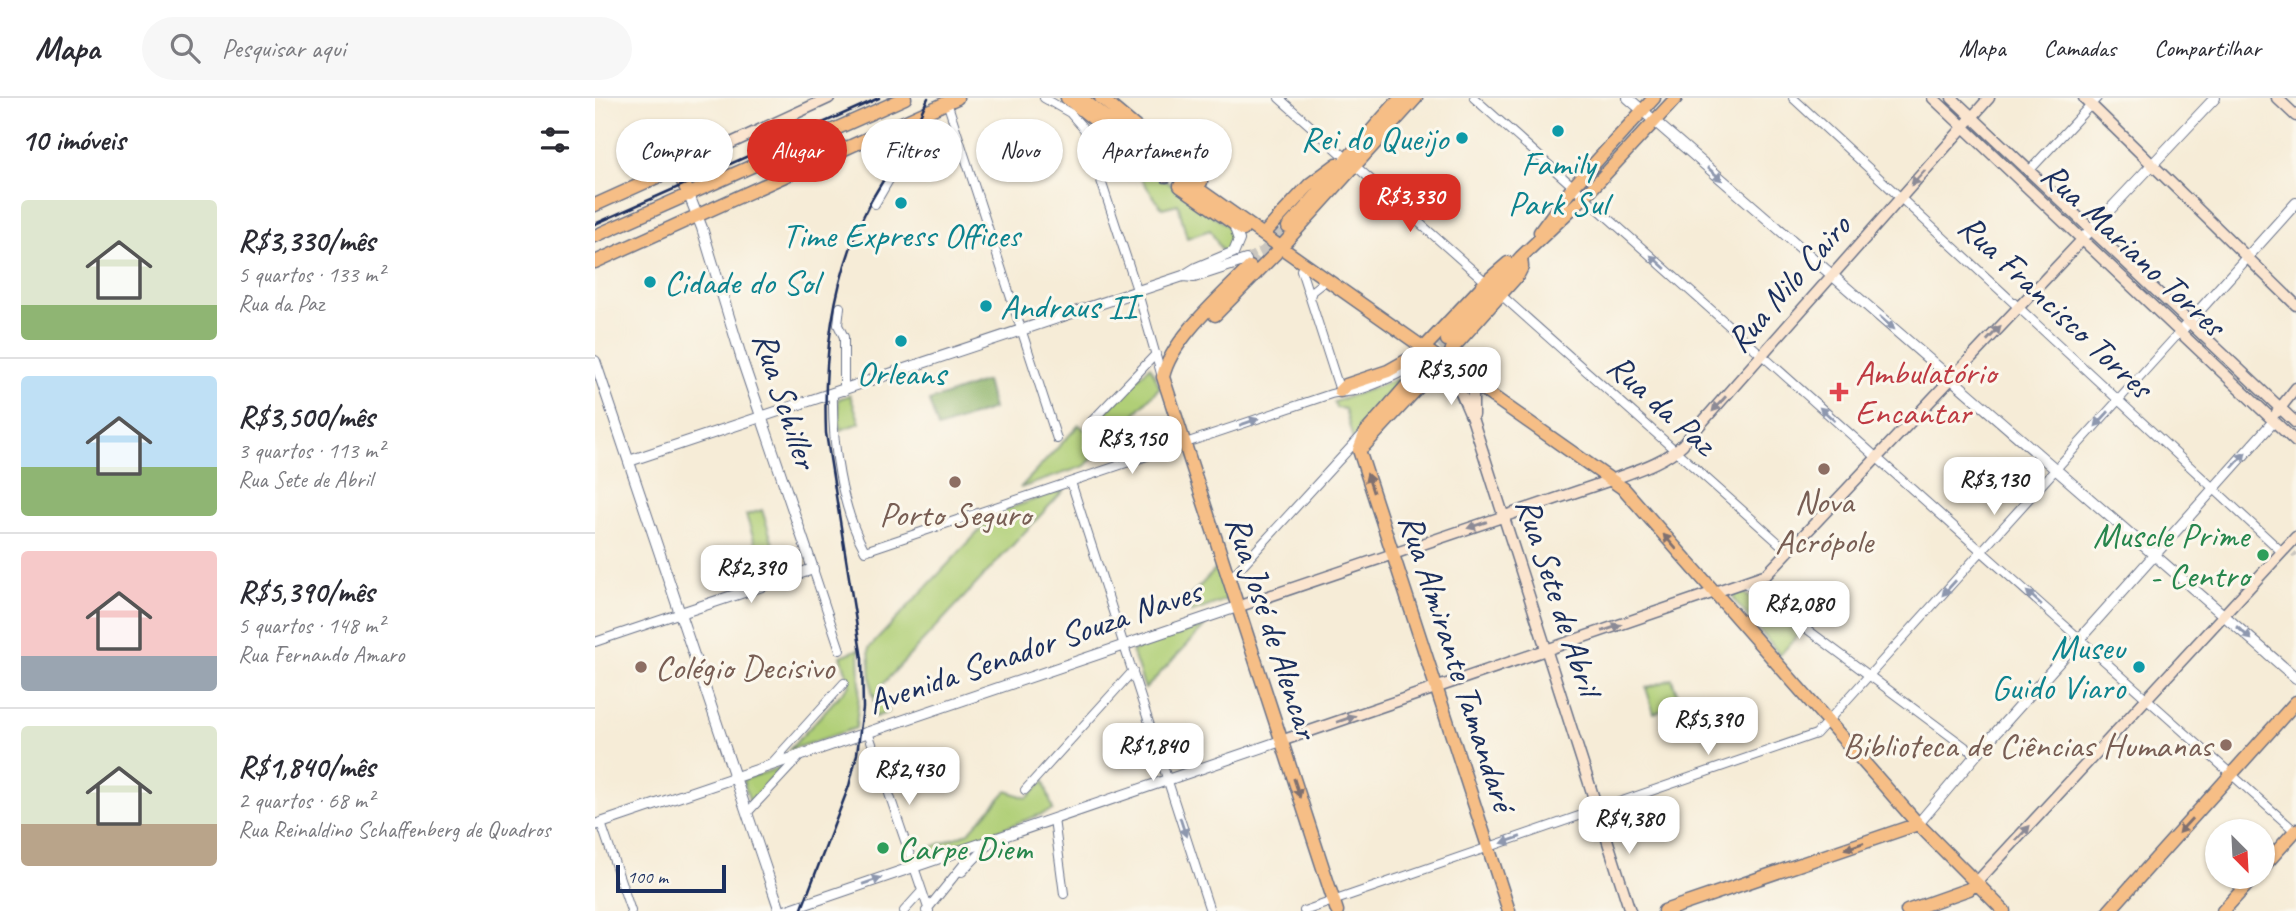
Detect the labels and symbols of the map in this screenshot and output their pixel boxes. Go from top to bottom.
place label: Rei do Queijo [1301,116,1450,161]
marker: Family Park Sul [1550,123,1566,139]
marker: Rei do Queijo [1454,130,1470,146]
place label: Family Park Sul [1508,141,1614,226]
street label: Rua Mariano Torres [2032,152,2238,349]
one-way arrow [1707,166,1724,181]
one-way arrow [1910,169,1926,187]
pin: R$3,330 [1345,174,1475,234]
marker: Time Express Offices [893,195,909,211]
street label: Rua Nilo Cairo [1716,204,1862,362]
street label: Rua Francisco Torres [1949,204,2165,410]
place label: Time Express Offices [782,213,1023,258]
one-way arrow [1650,255,1667,271]
place label: Cidade do Sol [664,260,824,305]
marker: Cidade do Sol [642,274,658,290]
place label: Andraus II [1000,284,1144,329]
marker: Andraus II [978,298,994,314]
one-way arrow [1878,315,1896,331]
one-way arrow [1986,325,2002,342]
street label: Rua Schiller [742,326,829,476]
marker: Orleans [893,333,909,349]
street label: Rua da Paz [1598,344,1728,467]
pin: R$3,500 [1386,348,1516,407]
place label: Ambulatório Encantar [1855,350,2000,435]
place label: Orleans [857,351,949,396]
marker: Ambulatório Encantar [1829,382,1849,402]
one-way arrow [1712,395,1727,412]
one-way arrow [1819,407,1836,422]
one-way arrow [2094,410,2110,427]
pin: R$3,150 [1067,416,1197,476]
one-way arrow [1238,416,1259,427]
one-way arrow [2231,451,2247,469]
pin: R$3,130 [1929,458,2059,517]
marker: Nova Acrópole [1816,461,1832,477]
one-way arrow [1364,473,1375,494]
marker: Porto Seguro [947,474,963,490]
place label: Nova Acrópole [1775,479,1876,564]
place label: Porto Seguro [879,492,1034,537]
street label: Rua Sete de Abril [1506,492,1613,706]
street label: Rua Almirante Tamandaré [1388,508,1528,821]
street label: Rua José de Alencar [1215,510,1330,747]
place label: Muscle Prime - Centro [2093,513,2253,598]
one-way arrow [1466,520,1487,531]
one-way arrow [1663,533,1678,550]
pin: R$2,390 [686,546,816,605]
marker: Muscle Prime - Centro [2255,547,2271,563]
street label: Avenida Senador Souza Naves [862,567,1210,725]
one-way arrow [1942,579,1958,596]
pin: R$2,080 [1734,582,1864,641]
one-way arrow [2025,590,2043,606]
one-way arrow [1601,622,1622,633]
place label: Museu Guido Viaro [1991,625,2127,710]
one-way arrow [2235,625,2253,641]
place label: Colégio Decisivo [655,645,836,690]
marker: Colégio Decisivo [633,659,649,675]
marker: Museu Guido Viaro [2131,659,2147,675]
pin: R$5,390 [1643,698,1773,757]
one-way arrow [1335,713,1356,724]
place label: Biblioteca de Ciências Humanas [1843,723,2215,768]
pin: R$1,840 [1088,724,1218,783]
marker: Biblioteca de Ciências Humanas [2218,737,2234,753]
pin: R$2,430 [844,748,974,807]
one-way arrow [1292,778,1302,799]
pin: R$4,380 [1564,796,1694,856]
one-way arrow [1178,816,1188,837]
one-way arrow [2177,817,2193,834]
north arrow [2205,819,2275,889]
one-way arrow [2014,825,2030,842]
place label: Carpe Diem [897,826,1034,871]
one-way arrow [1500,835,1521,846]
marker: Carpe Diem [875,840,891,856]
one-way arrow [1843,841,1864,852]
scale bar [616,862,726,894]
one-way arrow [862,875,883,886]

